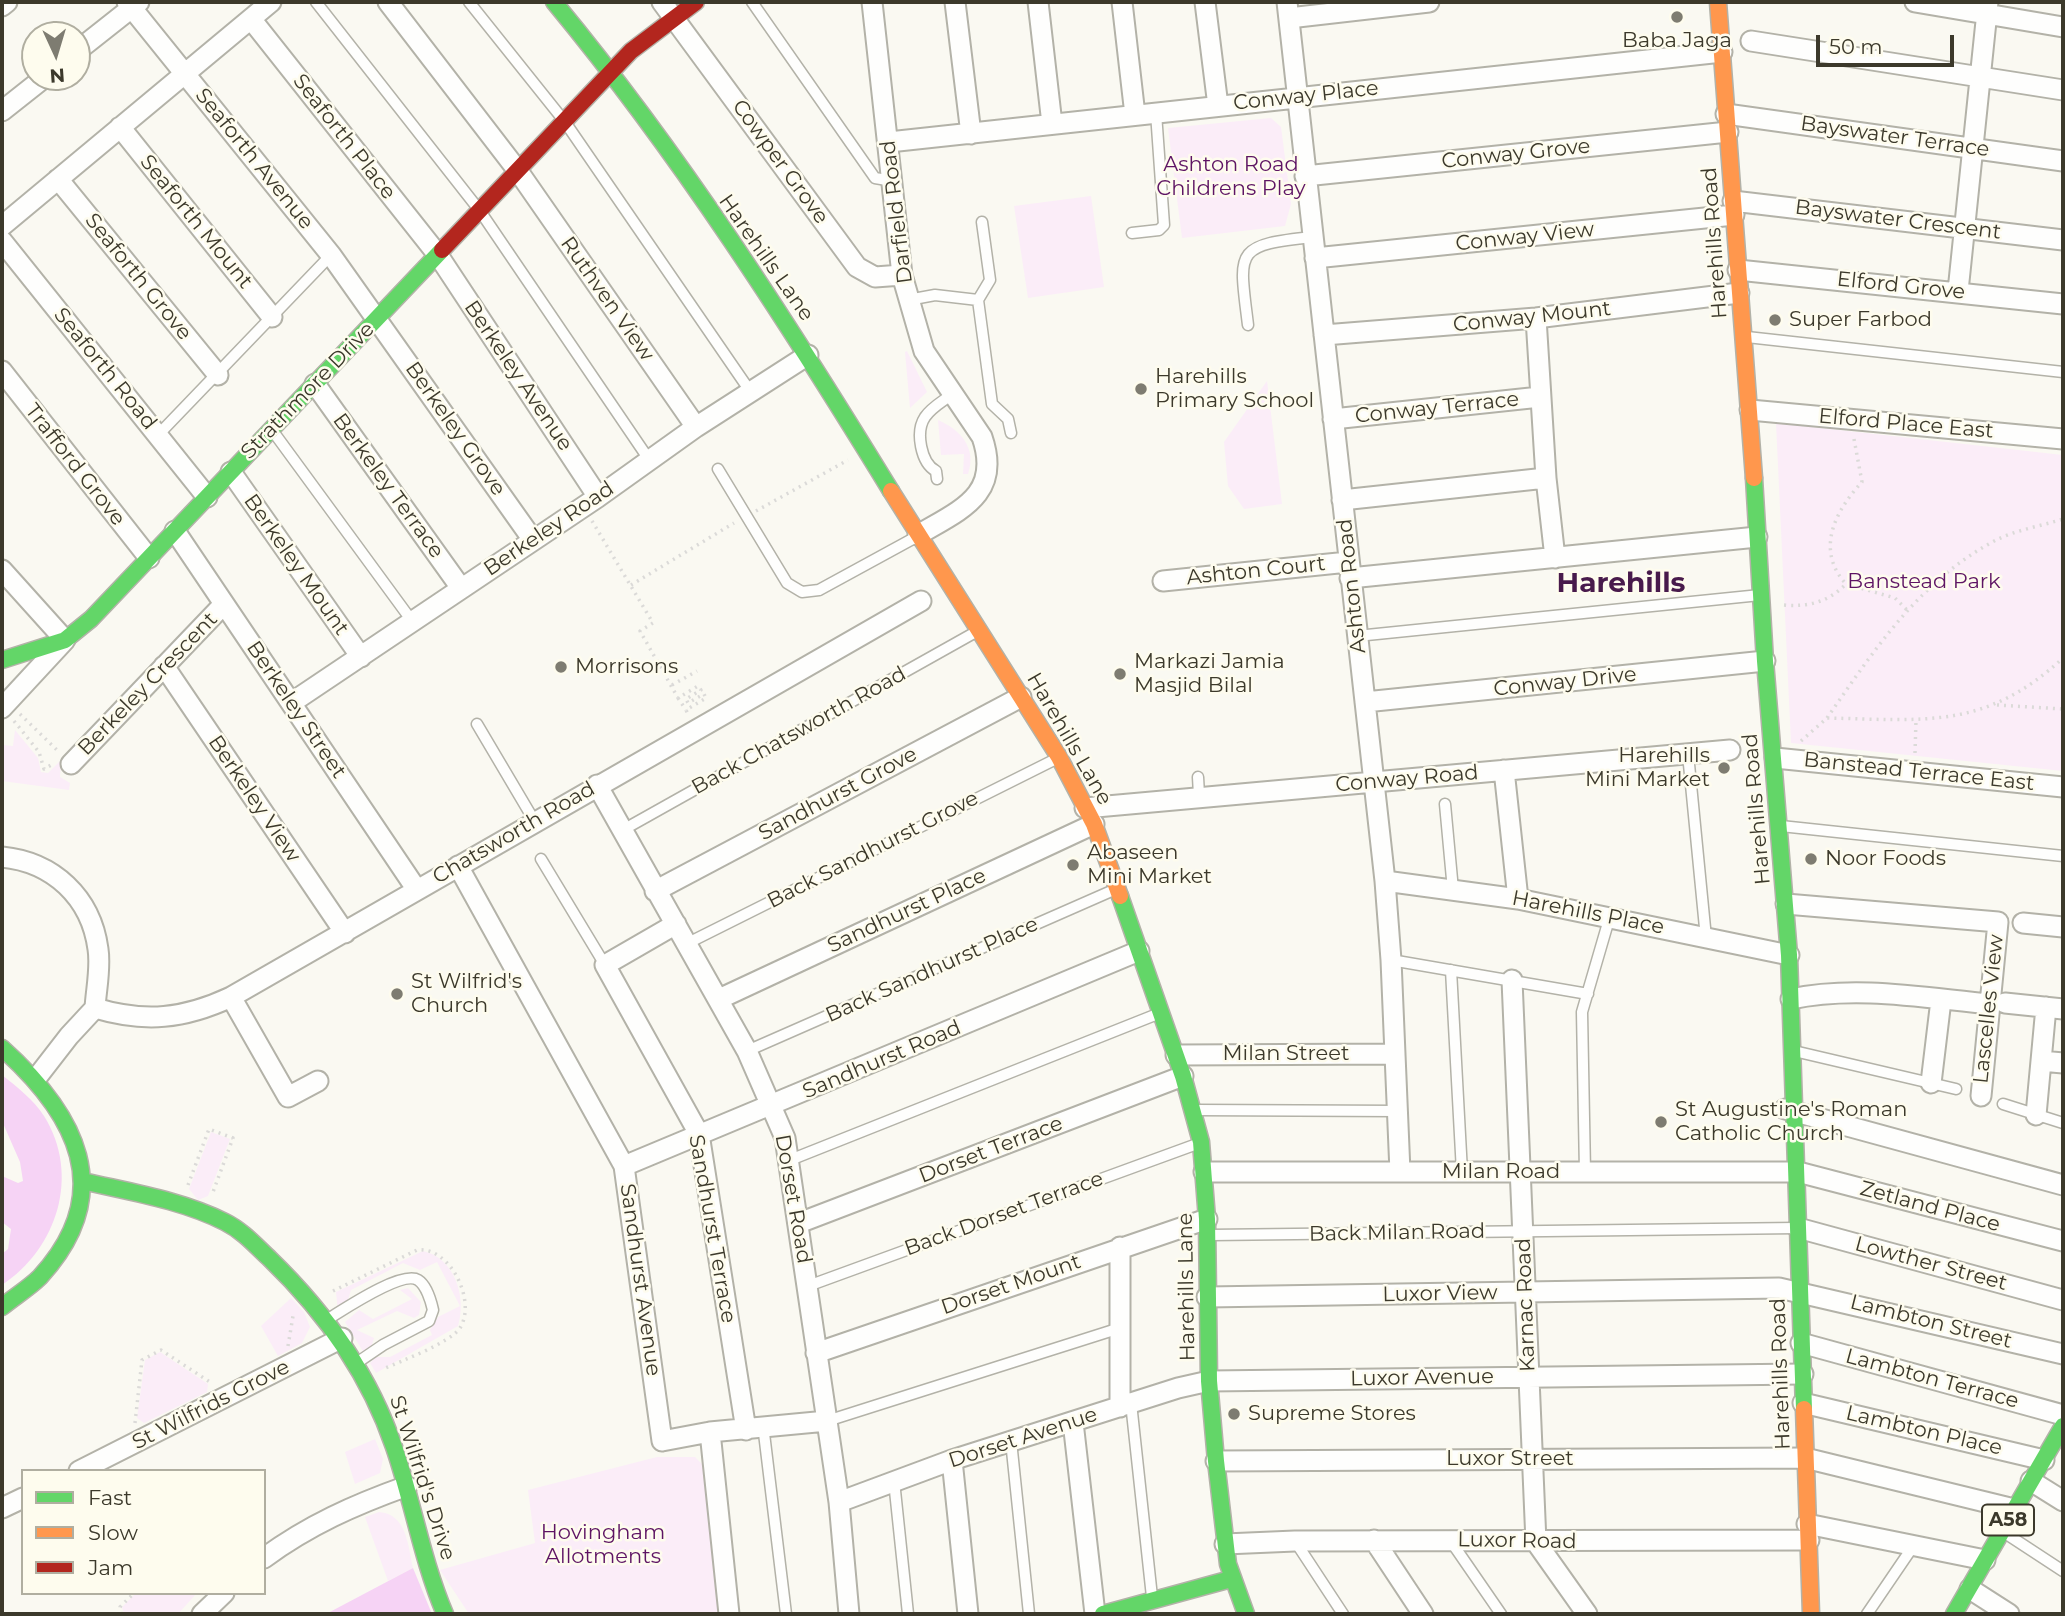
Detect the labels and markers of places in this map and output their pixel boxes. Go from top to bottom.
marker: Baba Jaga [1669,9,1685,25]
place label: Baba Jaga [1622,28,1732,54]
place label: Super Farbod [1789,307,1932,333]
marker: Super Farbod [1767,312,1783,328]
place label: Harehills Primary School [1155,364,1314,414]
marker: Harehills Primary School [1133,381,1149,397]
place label: Markazi Jamia Masjid Bilal [1134,649,1285,699]
place label: Morrisons [575,654,678,680]
marker: Morrisons [553,659,569,675]
marker: Markazi Jamia Masjid Bilal [1112,666,1128,682]
place label: Harehills Mini Market [1585,743,1710,793]
marker: Harehills Mini Market [1716,760,1732,776]
place label: Abaseen Mini Market [1087,840,1212,890]
place label: Noor Foods [1825,846,1946,872]
marker: Noor Foods [1803,851,1819,867]
marker: Abaseen Mini Market [1065,857,1081,873]
place label: St Wilfrid's Church [411,969,522,1019]
marker: St Wilfrid's Church [389,986,405,1002]
place label: St Augustine's Roman Catholic Church [1675,1097,1907,1147]
marker: St Augustine's Roman Catholic Church [1653,1114,1669,1130]
place label: Supreme Stores [1248,1401,1416,1427]
marker: Supreme Stores [1226,1406,1242,1422]

